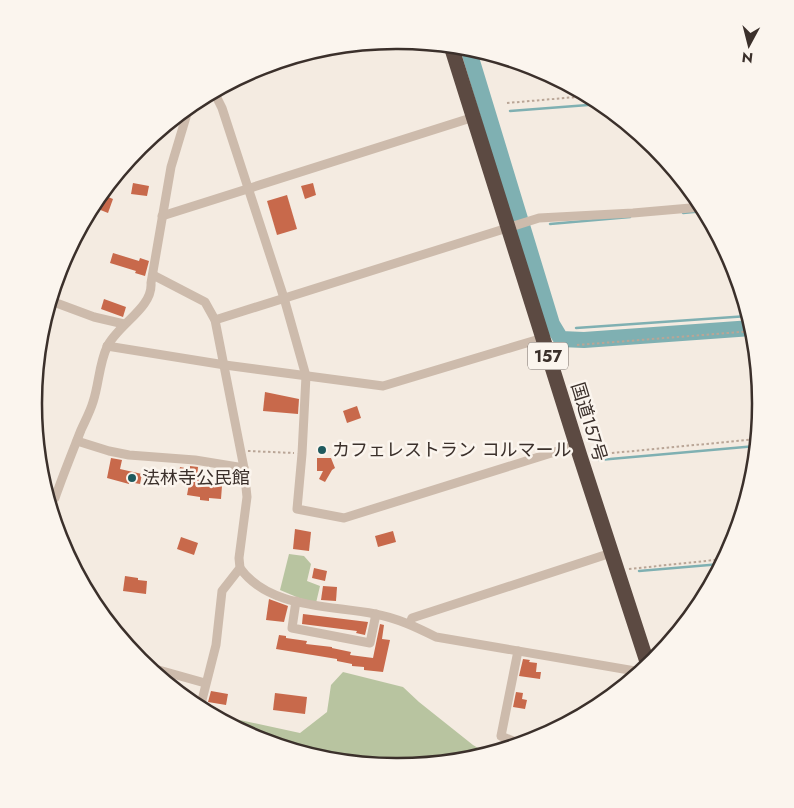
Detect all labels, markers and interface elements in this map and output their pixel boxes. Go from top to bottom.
north arrow [724,20,774,70]
text: N [741,47,754,69]
road number: 157 [528,342,568,370]
street label: 国道157号 [565,379,613,465]
place label: カフェレストラン コルマール [332,437,571,463]
marker: カフェレストラン コルマール [316,444,328,456]
place label: 法林寺公民館 [142,465,250,491]
marker: 法林寺公民館 [126,472,138,484]

